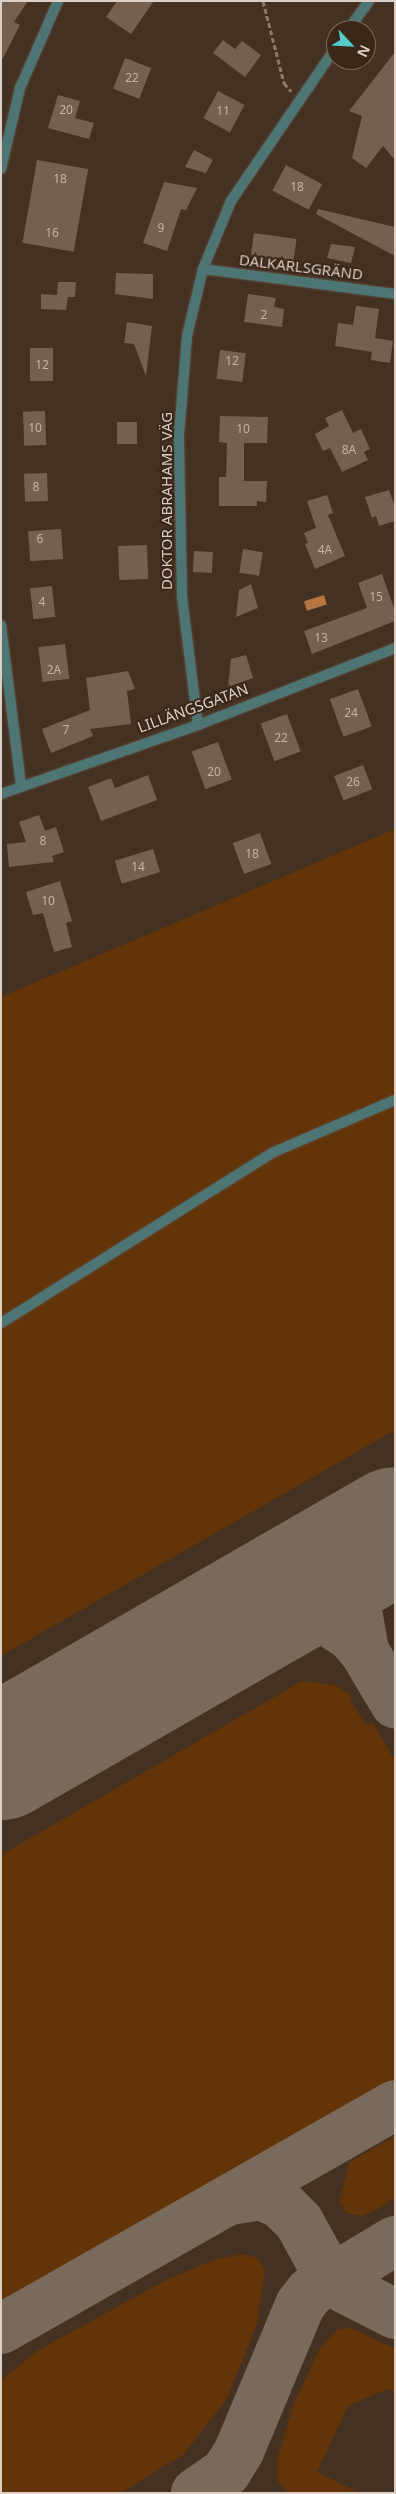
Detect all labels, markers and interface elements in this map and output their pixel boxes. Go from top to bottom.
north arrow [326,20,376,70]
text: N [353,42,375,60]
house number: 22 [125,71,139,85]
house number: 20 [59,103,73,117]
house number: 11 [216,104,230,118]
house number: 18 [53,172,67,186]
house number: 18 [290,180,304,194]
house number: 9 [158,221,164,235]
house number: 16 [45,226,59,240]
street label: DALKARLSGRÄND [238,250,364,284]
house number: 2 [261,308,267,322]
house number: 12 [225,354,239,368]
house number: 12 [35,358,49,372]
street label: DOKTOR ABRAHAMS VÄG [158,412,176,590]
house number: 10 [28,421,42,435]
house number: 10 [236,422,250,436]
house number: 8A [342,443,356,457]
house number: 8 [33,480,39,494]
house number: 6 [37,532,43,546]
house number: 4A [318,543,332,557]
house number: 15 [369,590,383,604]
house number: 4 [39,595,45,609]
house number: 13 [314,631,328,645]
house number: 2A [47,663,61,677]
street label: LILLÄNGSGATAN [135,680,251,736]
house number: 24 [344,706,358,720]
house number: 7 [63,723,69,737]
house number: 22 [274,731,288,745]
house number: 20 [207,765,221,779]
house number: 26 [346,775,360,789]
house number: 8 [40,834,46,848]
house number: 18 [245,847,259,861]
house number: 14 [131,860,145,874]
house number: 10 [41,894,55,908]

